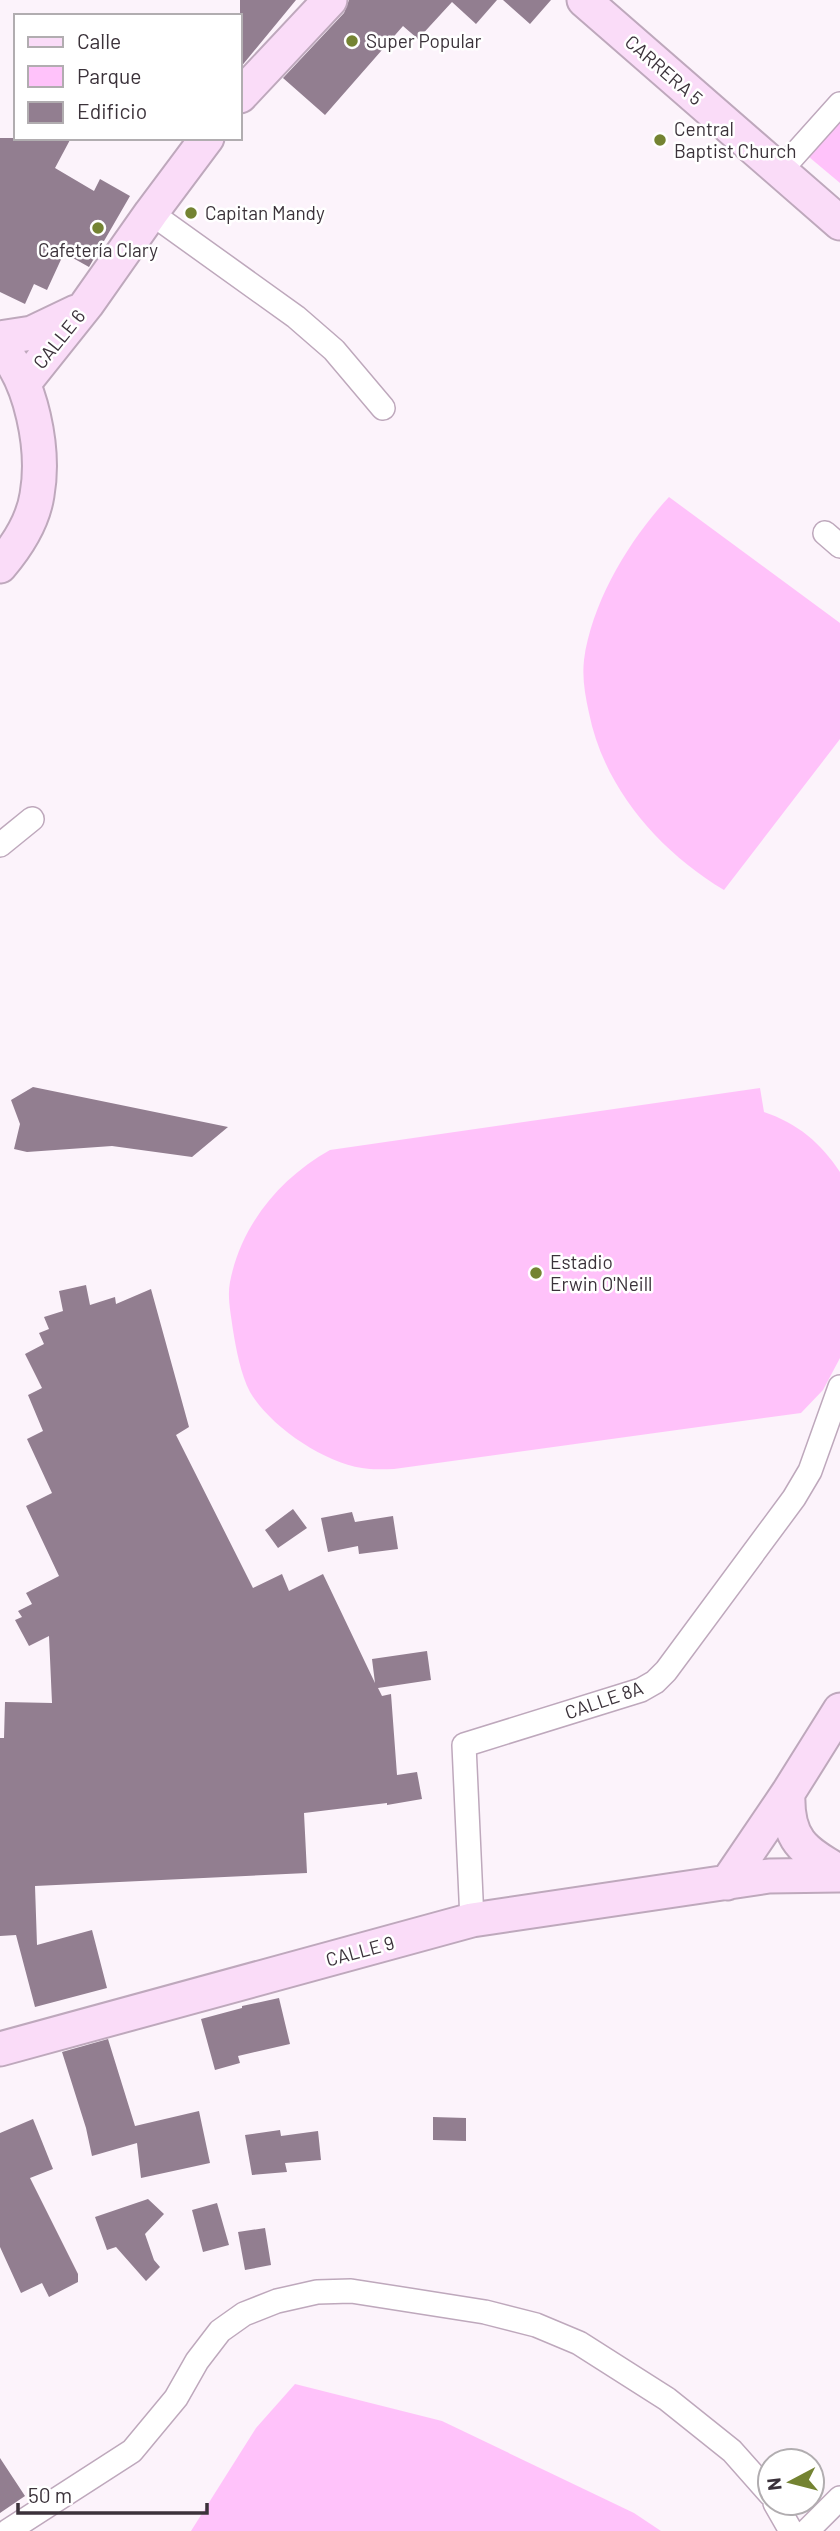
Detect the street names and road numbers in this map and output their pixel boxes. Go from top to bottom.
street label: CARRERA 5 [621,30,708,110]
street label: CALLE 6 [28,304,89,373]
street label: CALLE 8A [562,1675,646,1724]
street label: CALLE 9 [323,1930,397,1971]

